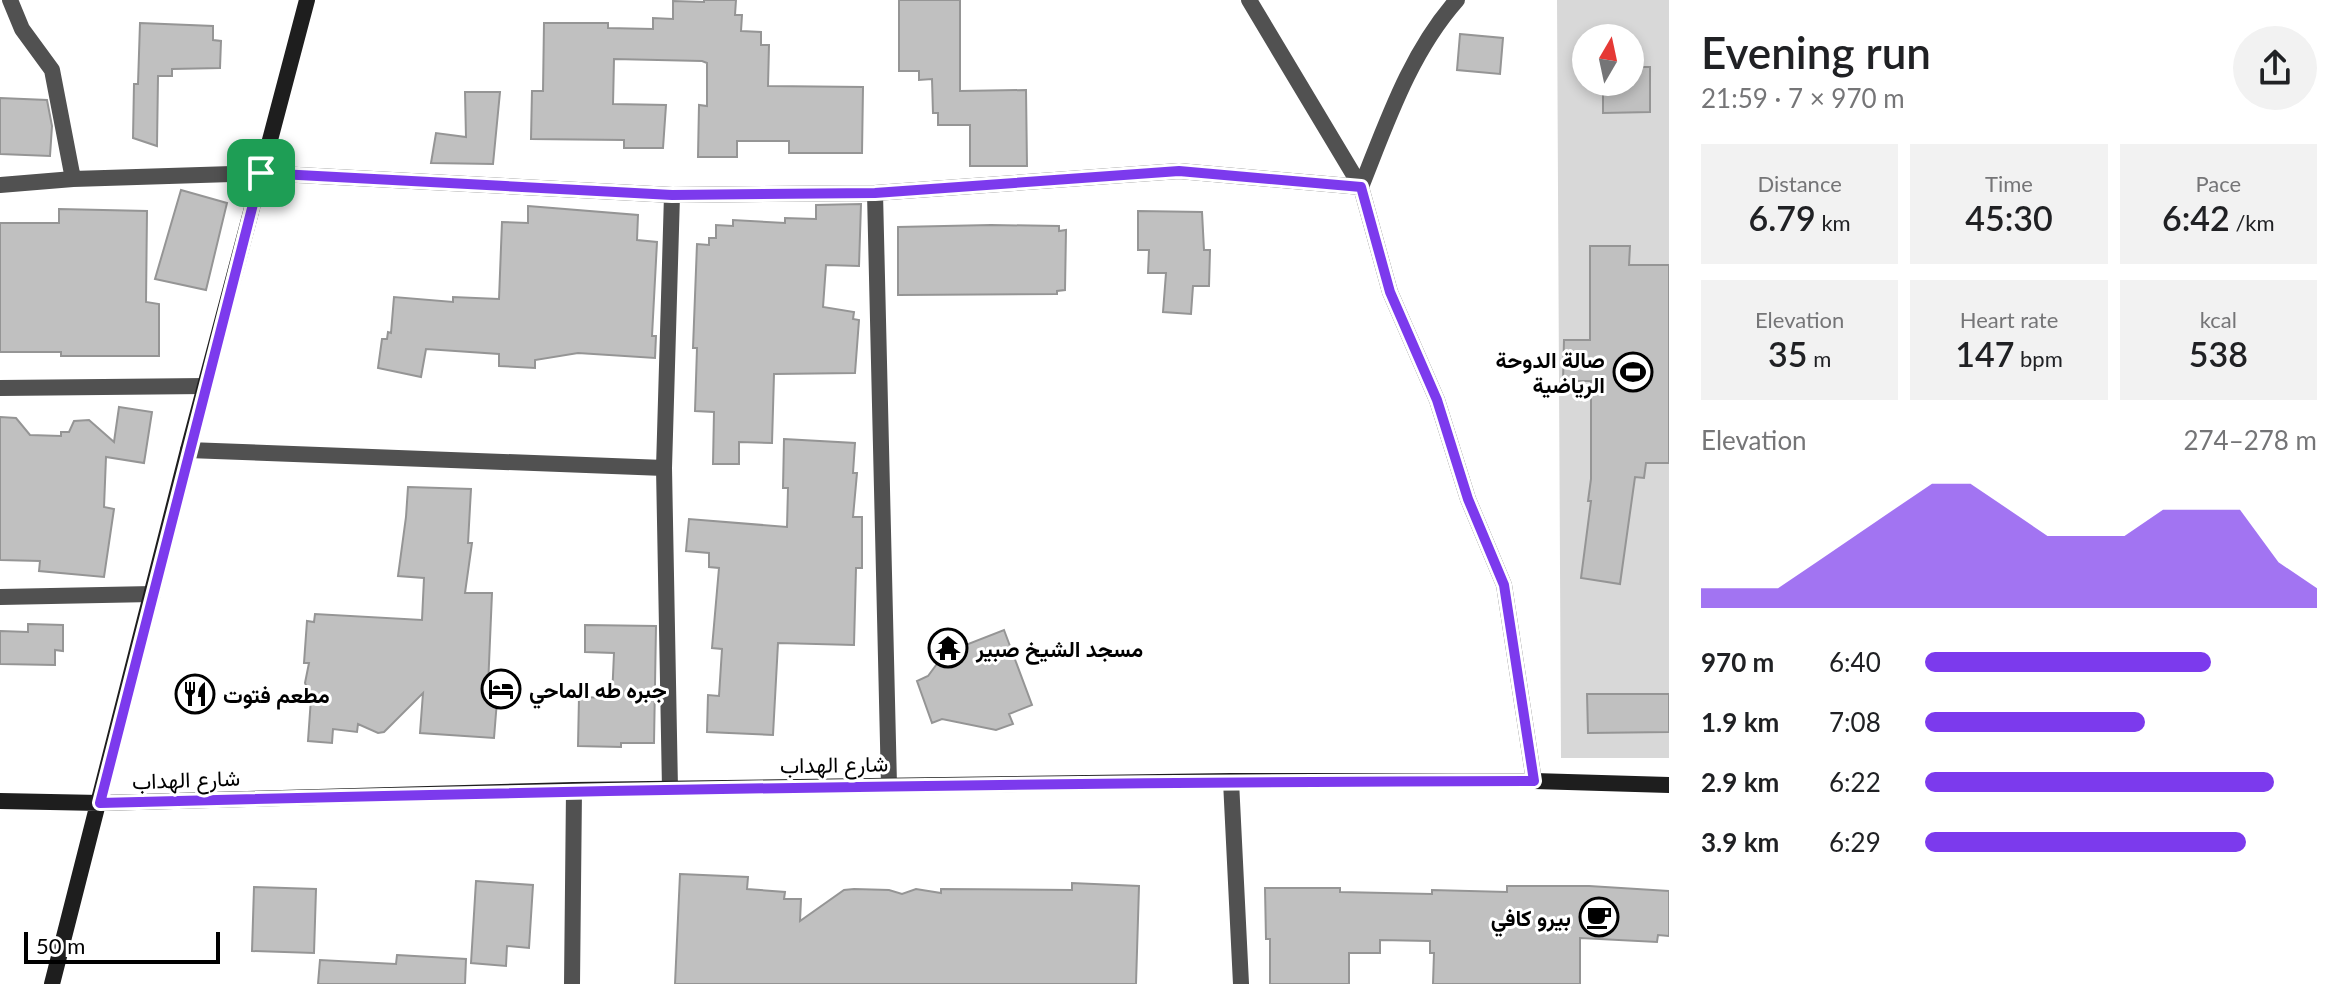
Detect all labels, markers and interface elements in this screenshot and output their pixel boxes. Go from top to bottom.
north arrow [1572,24,1644,96]
map controls [1572,24,1644,96]
text: Evening run [1701,26,1931,78]
button: share [2233,26,2317,110]
text: 21:59 · 7 × 970 m [1701,82,1905,114]
pin [227,139,295,207]
icon: arrive [239,151,283,195]
text: Distance [1757,170,1842,197]
text: Time [1985,170,2033,197]
text: Pace [2195,170,2241,197]
text: 6.79 [1749,197,1816,238]
text: 45:30 [1965,197,2053,238]
text: 6:42 [2162,197,2230,238]
text: km [1816,209,1851,236]
text: /km [2230,209,2275,236]
text: Elevation [1755,306,1844,333]
text: Heart rate [1960,306,2058,333]
text: kcal [2200,306,2237,333]
text: 35 [1768,333,1808,374]
text: 147 [1955,333,2014,374]
text: 538 [2189,333,2248,374]
text: m [1808,345,1831,372]
text: bpm [2014,345,2063,372]
place label: صالة الدوحة الرياضية [1496,346,1605,399]
sports icon: صالة الدوحة الرياضية [1612,351,1654,393]
text: Elevation [1701,424,1807,456]
text: 274–278 m [2183,424,2317,456]
temple icon: مسجد الشيخ صبير [927,627,969,669]
place label: مسجد الشيخ صبير [975,635,1143,665]
text: 970 m [1701,646,1774,678]
text: 6:40 [1829,646,1881,678]
hotel icon: جبره طه الماحي [480,668,522,710]
restaurant icon: مطعم فتوت [174,673,216,715]
place label: جبره طه الماحي [529,676,667,709]
place label: مطعم فتوت [223,681,330,710]
text: 1.9 km [1701,706,1779,738]
text: 7:08 [1829,706,1881,738]
street label: شارع الهداب [780,750,888,780]
street label: شارع الهداب [131,764,241,796]
text: 2.9 km [1701,766,1779,798]
text: 6:22 [1829,766,1881,798]
text: 3.9 km [1701,826,1779,858]
text: 6:29 [1829,826,1881,858]
cafe icon: بيرو كافي [1578,896,1620,938]
place label: بيرو كافي [1491,904,1571,937]
scale bar [24,928,220,964]
text: 50 m [36,932,85,959]

